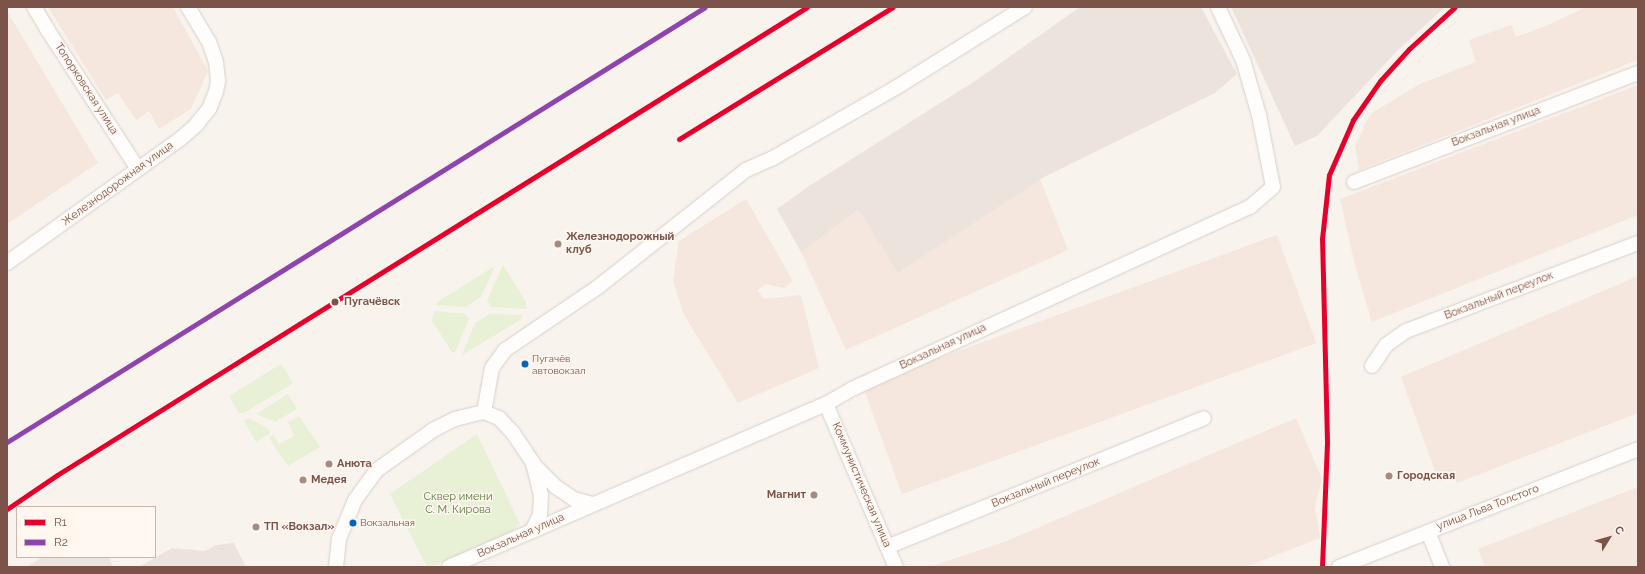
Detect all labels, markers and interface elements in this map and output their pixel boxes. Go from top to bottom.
street label: Топорковская улица [51,41,121,137]
street label: Вокзальная улица [1450,104,1542,150]
street label: Железнодорожная улица [60,139,176,229]
place label: Железнодорожный клуб [566,231,674,257]
marker: Железнодорожный клуб [553,239,563,249]
street label: Вокзальный переулок [1443,269,1555,323]
marker: Пугачёвск [328,295,342,309]
place label: Пугачёвск [344,295,400,309]
street label: Вокзальная улица [897,321,989,373]
place label: Пугачёв автовокзал [532,352,586,376]
marker: Пугачёв автовокзал [520,359,530,369]
street label: Коммунистическая улица [829,420,893,550]
street label: Вокзальный переулок [990,455,1102,511]
place label: Анюта [337,457,372,471]
marker: Анюта [324,459,334,469]
place label: Городская [1397,469,1455,483]
marker: Городская [1384,471,1394,481]
place label: Медея [311,473,347,487]
marker: Медея [298,475,308,485]
street label: улица Льва Толстого [1435,482,1541,534]
place label: Магнит [767,488,806,502]
marker: Магнит [809,490,819,500]
park label: Сквер имени С. М. Кирова [424,491,492,517]
legend [16,506,156,558]
street label: Вокзальная улица [475,511,567,561]
text: R1 [54,515,67,529]
place label: Вокзальная [360,517,415,529]
marker: Вокзальная [348,518,358,528]
north arrow [1589,518,1629,558]
place label: ТП «Вокзал» [264,520,334,534]
marker: ТП «Вокзал» [251,522,261,532]
text: С [1612,524,1626,537]
text: R2 [54,535,68,549]

